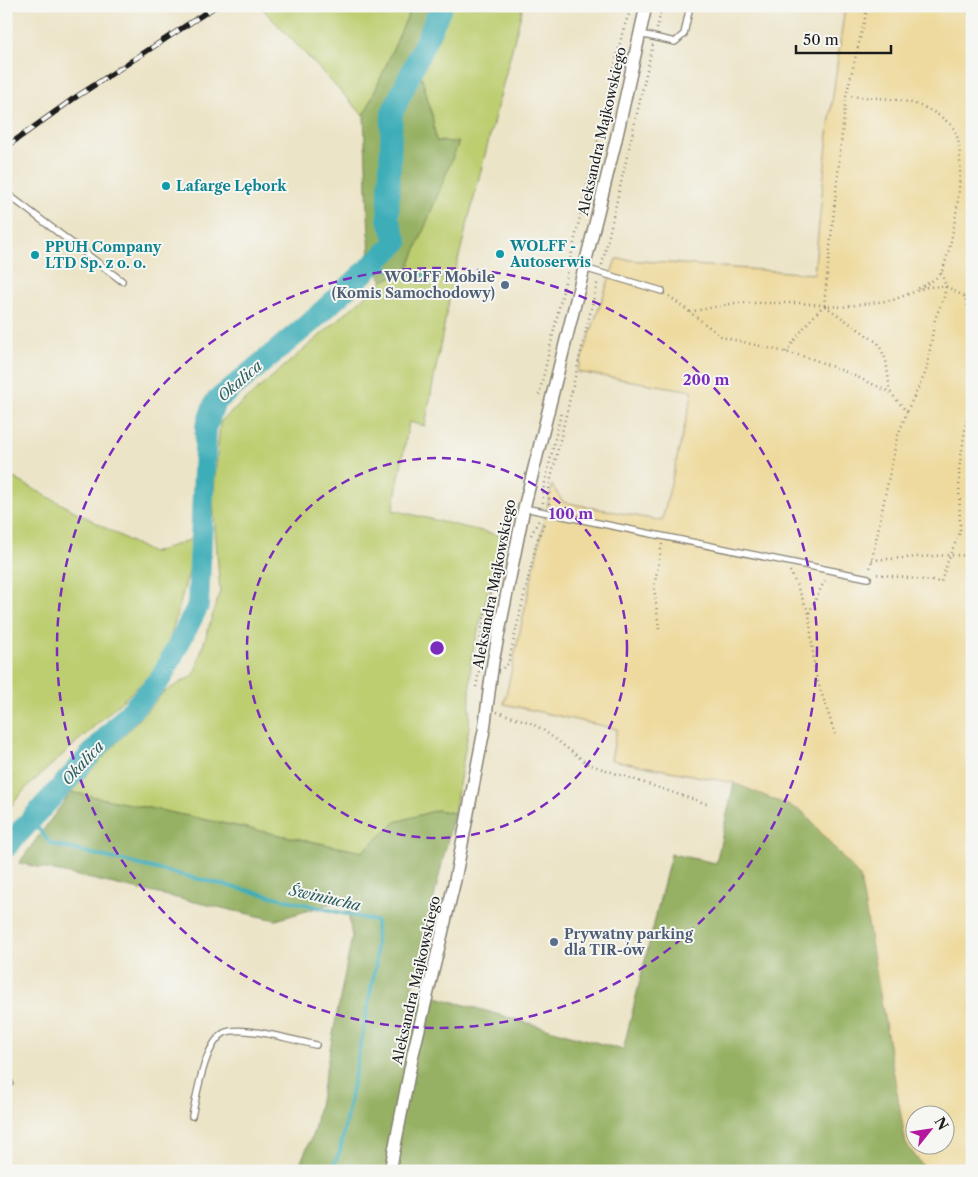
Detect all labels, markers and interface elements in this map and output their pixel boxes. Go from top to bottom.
scale bar [796,22,890,54]
text: 50 m [803,30,839,49]
street label: Aleksandra Majkowskiego [574,45,630,218]
place label: Lafarge Lębork [176,177,287,195]
marker: Lafarge Lębork [160,180,172,192]
place label: WOLFF - Autoserwis [509,237,591,271]
place label: PPUH Company LTD Sp. z o. o. [45,238,162,272]
marker: WOLFF - Autoserwis [494,248,506,260]
marker: PPUH Company LTD Sp. z o. o. [29,249,41,261]
place label: WOLFF Mobile (Komis Samochodowy) [332,268,495,302]
marker: WOLFF Mobile (Komis Samochodowy) [499,279,511,291]
water label: Okalica [213,356,266,405]
text: 200 m [683,370,729,389]
street label: Aleksandra Majkowskiego [469,498,519,671]
text: 100 m [549,504,593,523]
centre of rings [428,639,446,657]
water label: Okalica [58,737,108,789]
water label: Świniucha [287,880,363,915]
street label: Aleksandra Majkowskiego [388,894,444,1067]
place label: Prywatny parking dla TIR-ów [564,925,694,959]
marker: Prywatny parking dla TIR-ów [548,936,560,948]
north arrow [906,1104,956,1154]
text: N [930,1114,952,1133]

